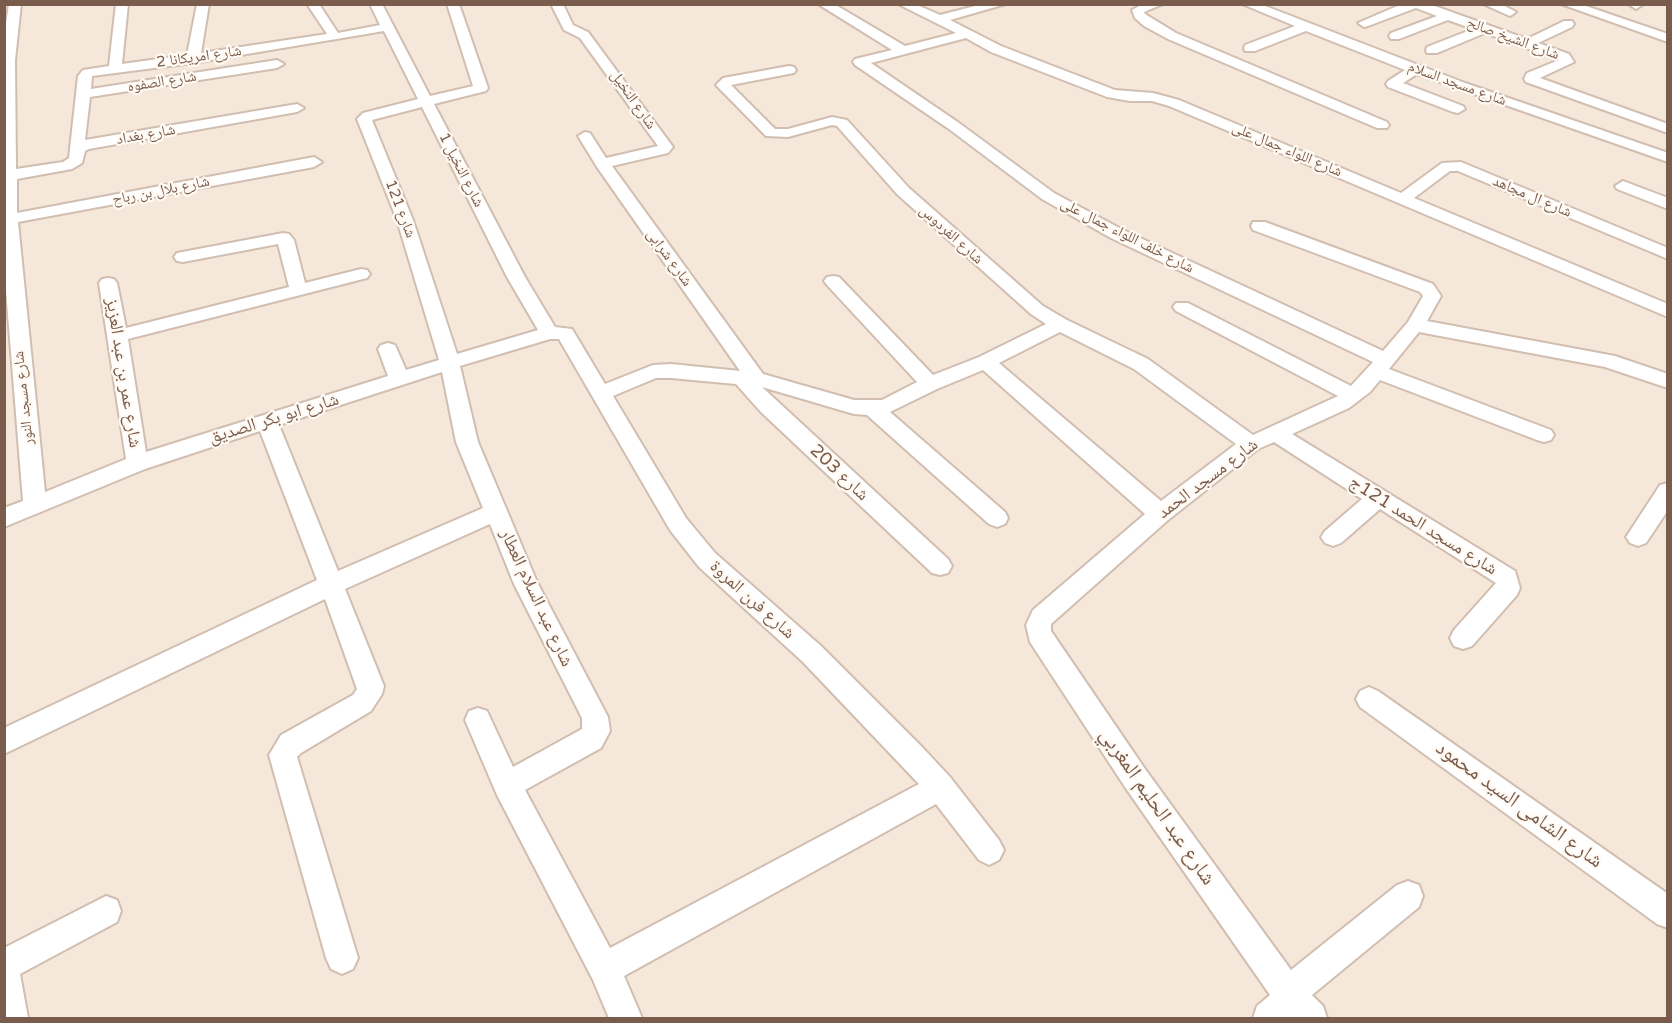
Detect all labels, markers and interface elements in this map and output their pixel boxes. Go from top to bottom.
street label: شارع الشيخ صالح [1464,14,1562,64]
street label: شارع امريكانا 2 [155,42,243,72]
street label: شارع مسجد السلام [1405,58,1509,110]
street label: شارع النخيل [606,67,660,133]
street label: شارع الصفوه [126,68,198,96]
street label: شارع اللواء جمال على [1229,119,1345,181]
street label: شارع بغداد [115,121,177,149]
street label: شارع النخيل 1 [435,130,487,210]
street label: شارع ال مجاهد [1490,172,1574,222]
street label: شارع بلال بن رباح [111,173,211,209]
street label: شارع 121 [381,177,419,241]
street label: شارع خلف اللواء جمال على [1057,195,1197,277]
street label: شارع الفردوس [915,202,987,268]
street label: شارع شرابى [642,226,696,290]
street label: شارع عمر بن عبد العزيز [100,297,146,449]
street label: شارع مسجد النور [10,350,38,446]
street label: شارع ابو بكر الصديق [206,389,342,449]
street label: شارع مسجد الحمد [1153,434,1263,524]
street label: شارع 203 [805,440,873,506]
street label: شارع مسجد الحمد 121ج [1345,472,1501,580]
street label: شارع عبد السلام العطار [495,526,577,670]
street label: شارع فرن المروة [705,556,799,644]
street label: شارع عبد الحليم المغربي [1093,724,1221,890]
street label: شارع الشامى السيد محمود [1430,736,1608,874]

